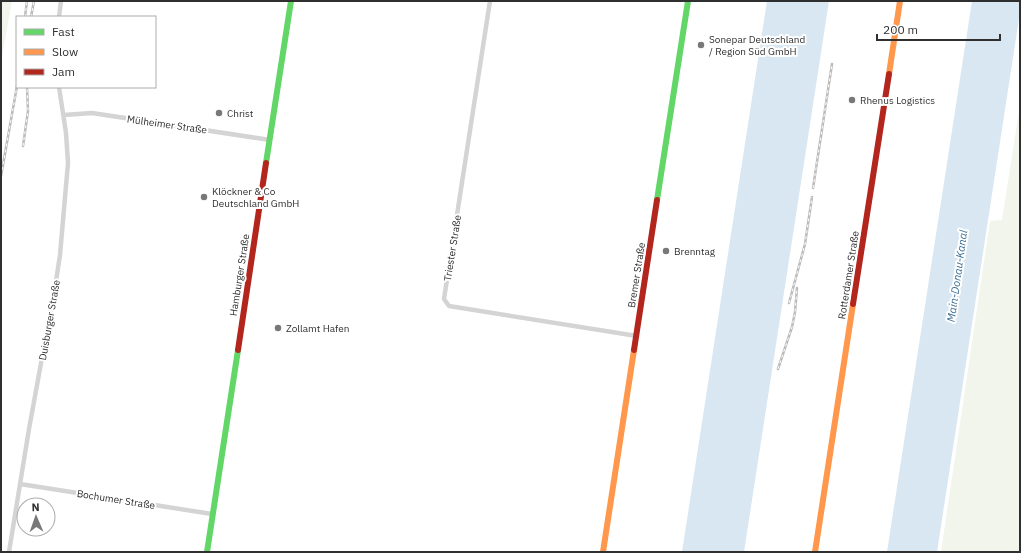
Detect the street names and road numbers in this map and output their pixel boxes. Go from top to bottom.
street label: Mülheimer Straße [126,112,208,137]
street label: Triester Straße [441,214,464,282]
street label: Rotterdamer Straße [835,229,862,320]
street label: Hamburger Straße [227,233,252,317]
street label: Bremer Straße [625,241,648,309]
street label: Duisburger Straße [36,278,63,361]
street label: Bochumer Straße [76,487,156,512]

